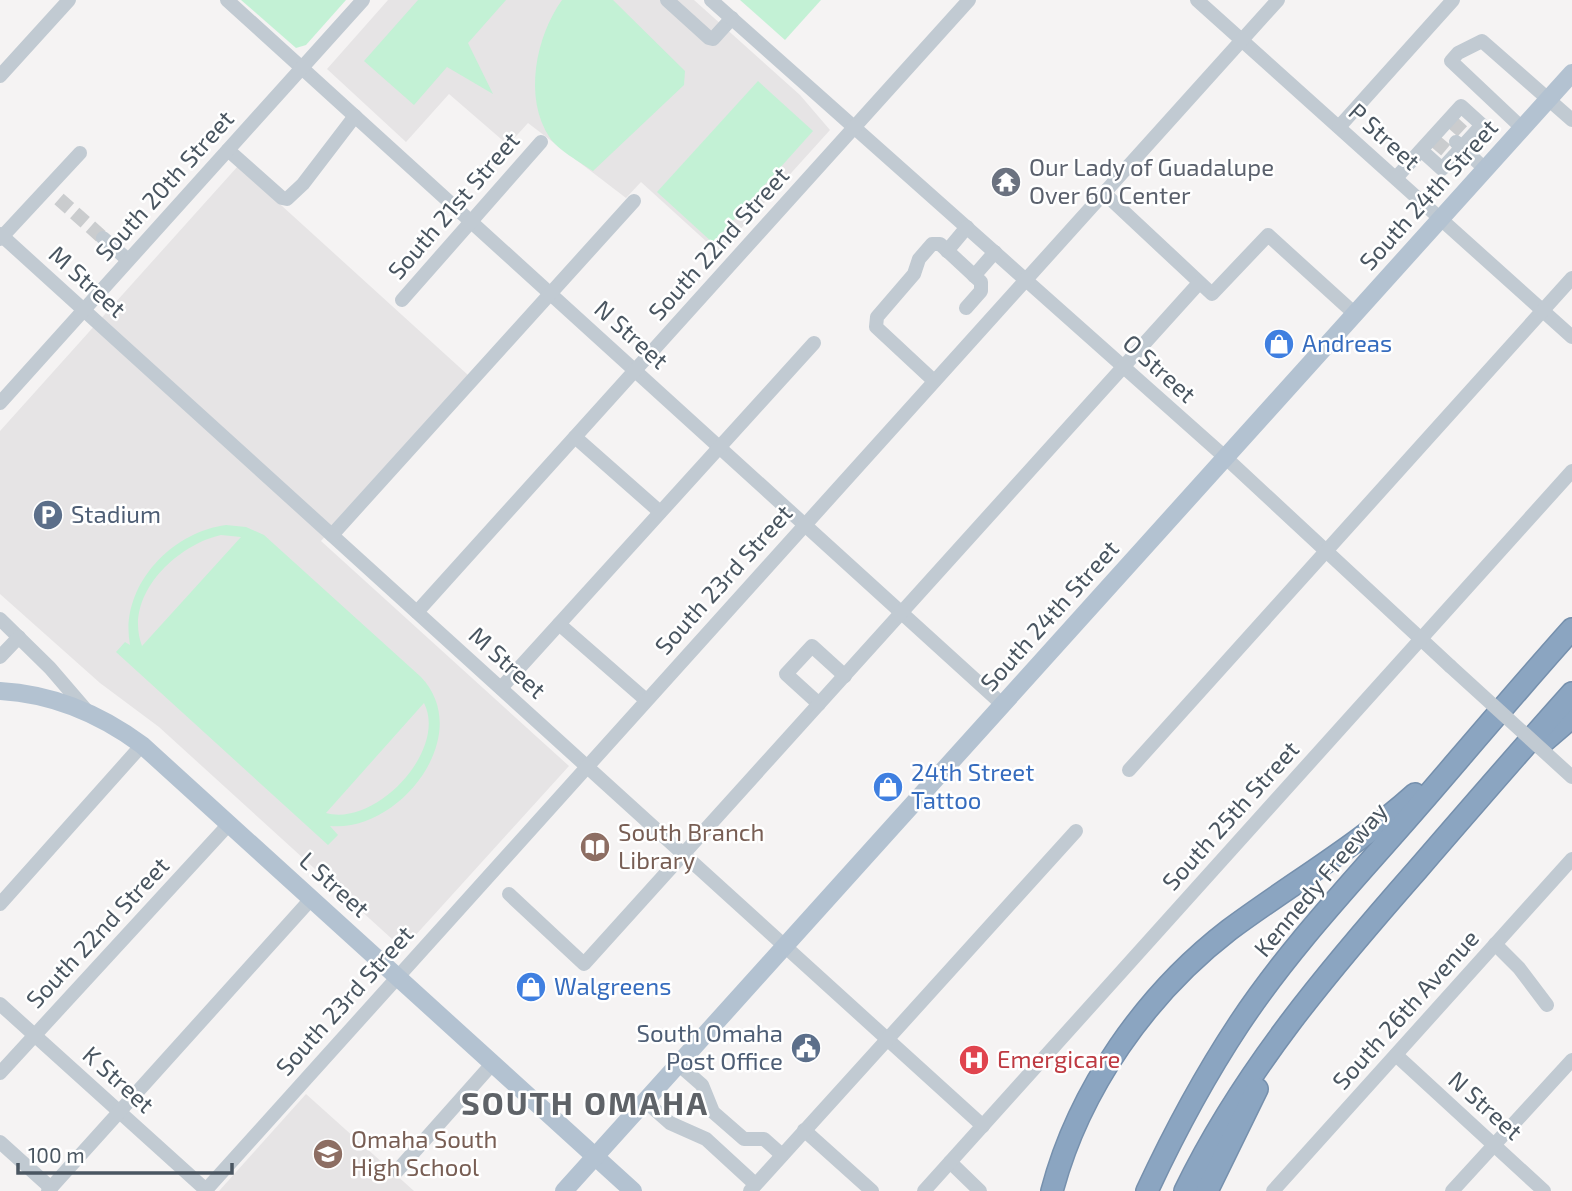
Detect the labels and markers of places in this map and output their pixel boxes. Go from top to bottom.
place label: Our Lady of Guadalupe Over 60 Center [1029,152,1274,209]
temple icon: Our Lady of Guadalupe Over 60 Center [989,165,1023,199]
shop icon: Andreas [1262,327,1296,361]
place label: Andreas [1302,328,1392,357]
parking icon: Stadium [31,498,65,532]
place label: Stadium [71,499,161,528]
place label: 24th Street Tattoo [911,757,1034,814]
shop icon: 24th Street Tattoo [871,770,905,804]
place label: South Branch Library [618,817,765,874]
library icon: South Branch Library [578,830,612,864]
shop icon: Walgreens [514,970,548,1004]
place label: Walgreens [554,971,671,1000]
place label: South Omaha Post Office [636,1018,783,1075]
public building icon: South Omaha Post Office [789,1031,823,1065]
hospital icon: Emergicare [957,1043,991,1077]
place label: Emergicare [997,1044,1120,1073]
place label: Omaha South High School [351,1124,498,1181]
school or university icon: Omaha South High School [311,1137,345,1171]

